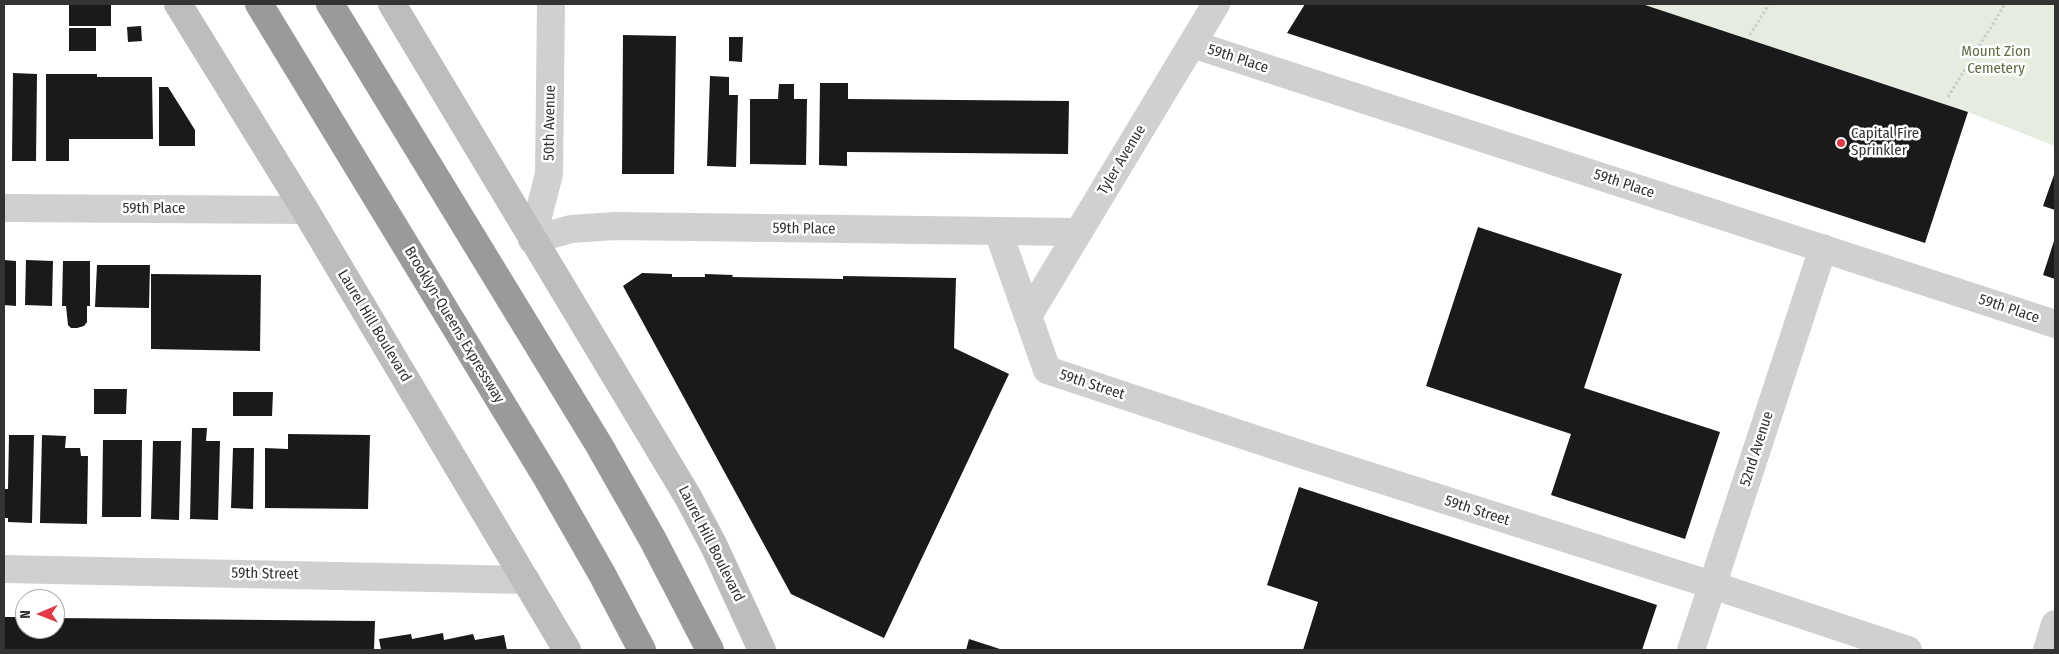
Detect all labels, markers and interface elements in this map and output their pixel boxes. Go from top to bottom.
street label: 59th Place [1205,41,1271,77]
park label: Mount Zion Cemetery [1961,43,2031,78]
street label: 50th Avenue [540,85,560,161]
street label: Tyler Avenue [1094,122,1150,198]
place label: Capital Fire Sprinkler [1851,125,1919,160]
marker: Capital Fire Sprinkler [1835,137,1847,149]
street label: 59th Place [1591,166,1657,202]
street label: 59th Place [123,200,185,218]
street label: 59th Place [772,219,836,239]
street label: Brooklyn-Queens Expressway [400,243,508,407]
street label: Laurel Hill Boulevard [333,267,415,385]
street label: 59th Place [1976,291,2042,327]
street label: 59th Street [1057,366,1127,404]
street label: 52nd Avenue [1736,409,1778,489]
street label: Laurel Hill Boulevard [674,483,748,605]
street label: 59th Street [1442,492,1512,530]
street label: 59th Street [231,564,299,584]
north arrow [15,589,65,639]
text: N [17,610,34,619]

